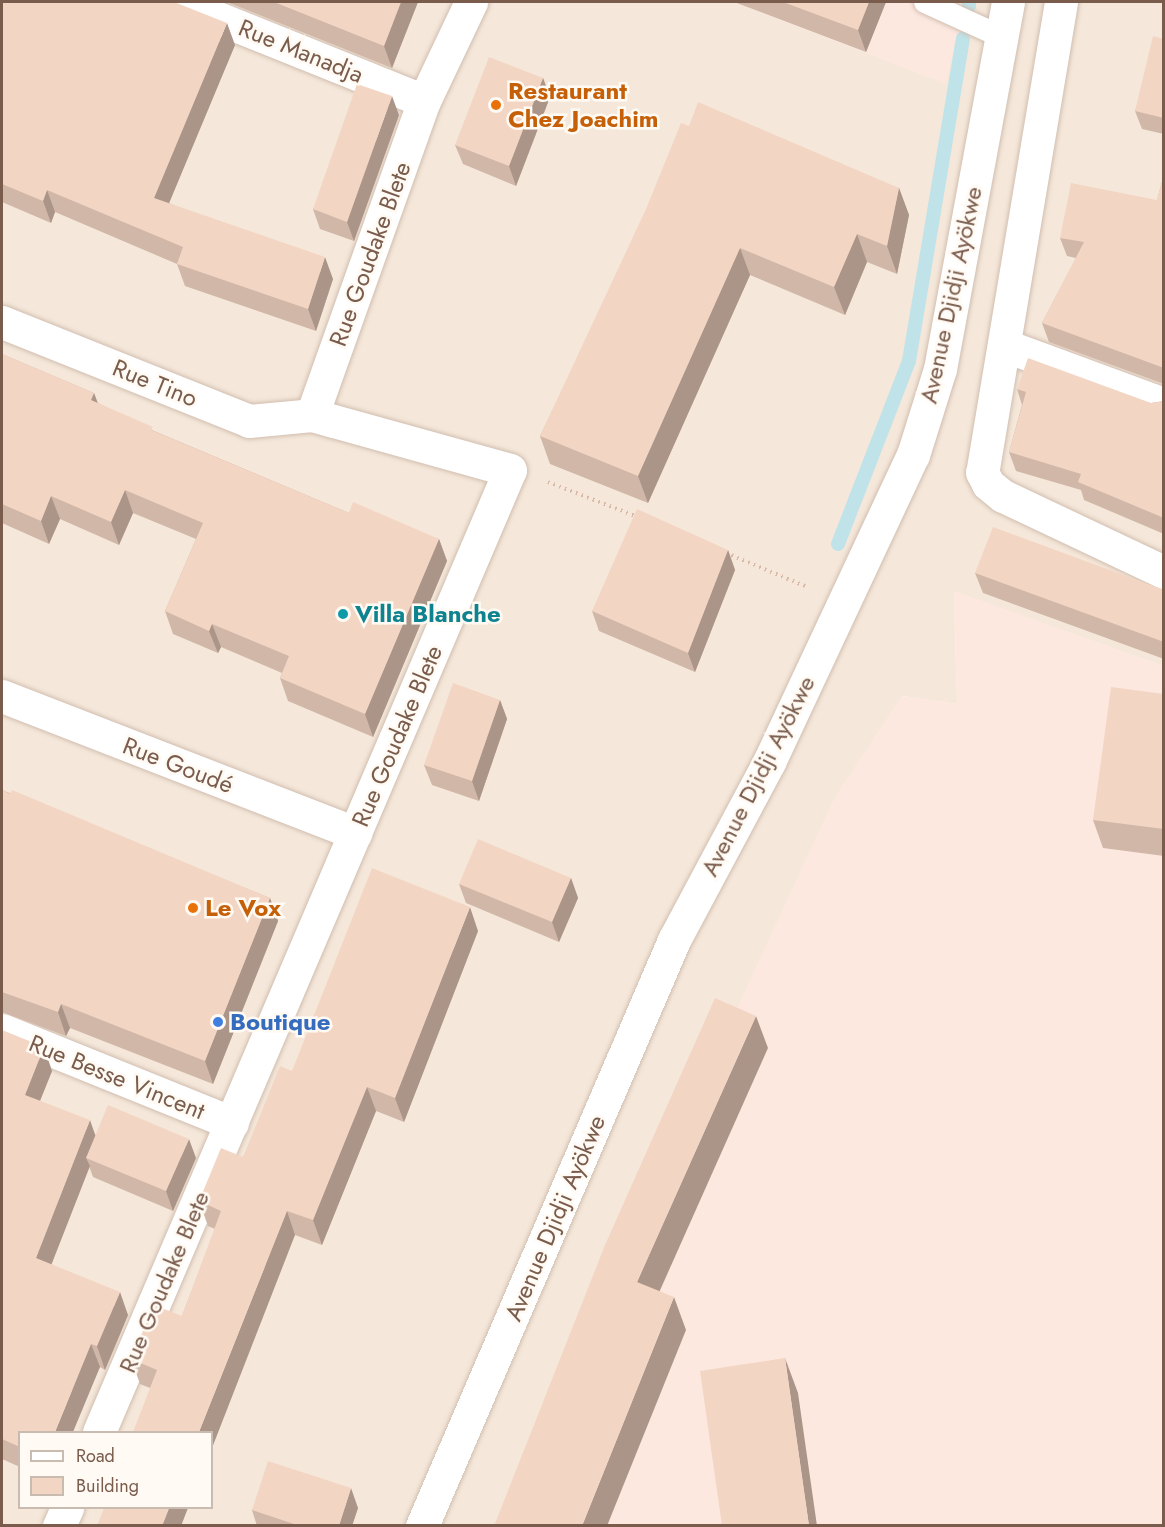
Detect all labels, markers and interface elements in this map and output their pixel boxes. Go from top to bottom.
street label: Rue Manadja [234,13,368,89]
place label: Restaurant Chez Joachim [508,77,658,133]
marker: Restaurant Chez Joachim [489,98,503,112]
street label: Rue Goudake Blete [323,158,417,350]
street label: Avenue Djidji Ayökwe [914,184,988,406]
street label: Rue Tino [108,353,202,413]
place label: Villa Blanche [355,600,501,628]
marker: Villa Blanche [336,607,350,621]
street label: Rue Goudake Blete [346,641,448,831]
street label: Avenue Djidji Ayökwe [695,671,821,881]
street label: Rue Goudé [119,731,237,799]
place label: Le Vox [205,894,281,922]
marker: Le Vox [186,901,200,915]
place label: Boutique [230,1008,331,1036]
marker: Boutique [211,1015,225,1029]
street label: Rue Besse Vincent [25,1029,209,1125]
street label: Avenue Djidji Ayökwe [499,1111,611,1325]
street label: Rue Goudake Blete [113,1187,215,1377]
legend [18,1431,213,1509]
text: Road [76,1443,115,1469]
text: Building [76,1473,139,1499]

